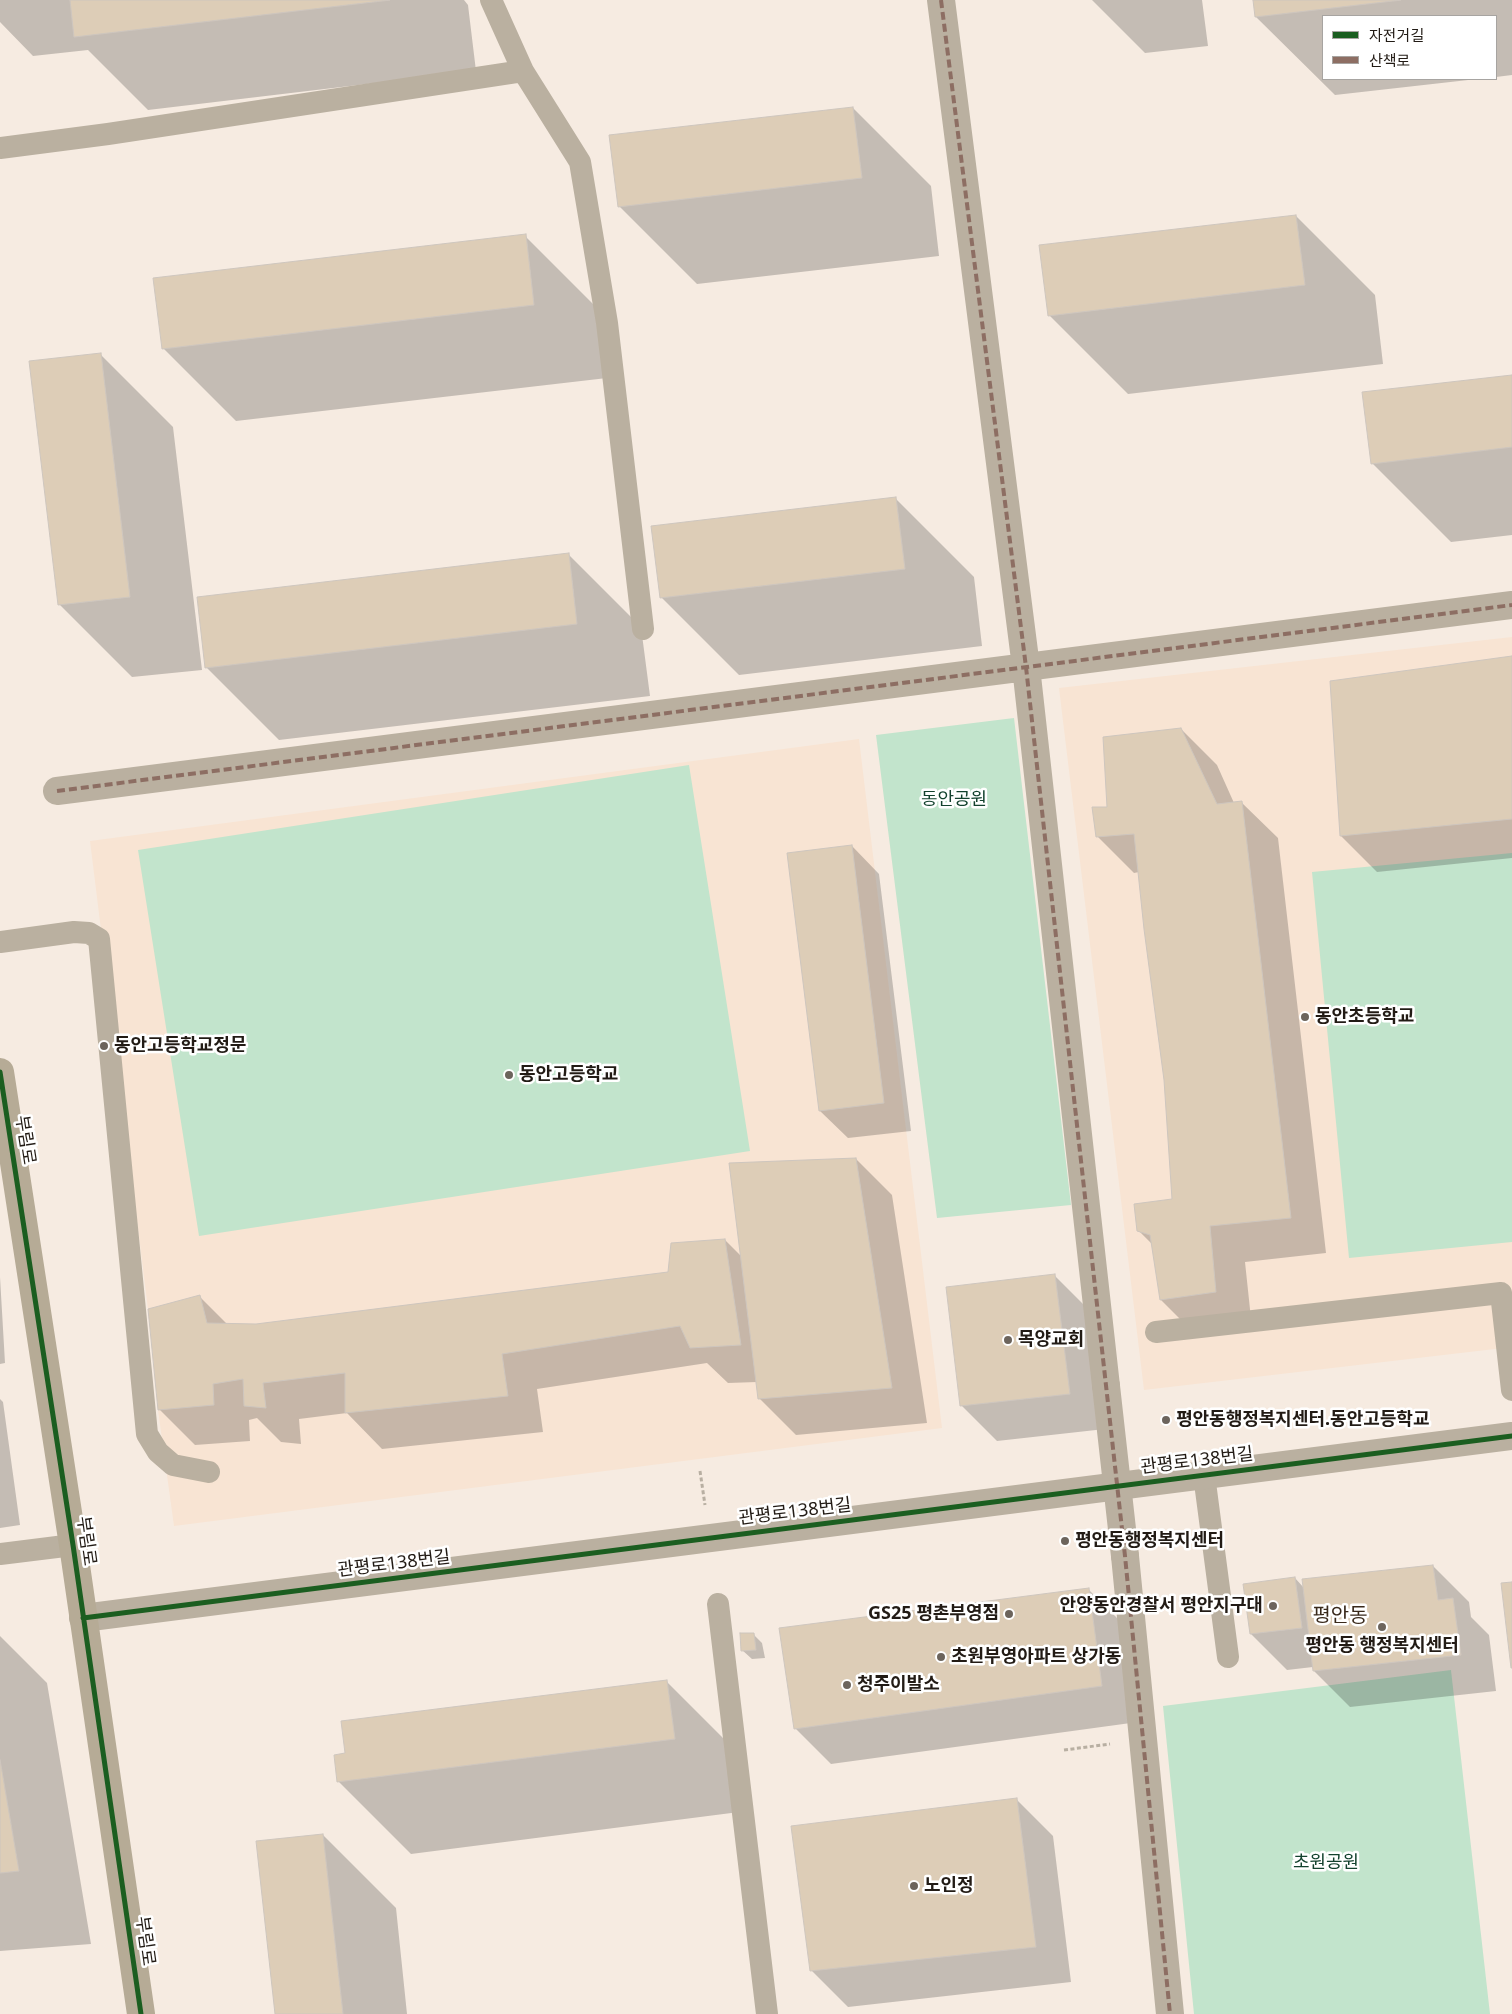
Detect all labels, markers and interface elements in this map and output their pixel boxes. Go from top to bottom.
legend [1322,15,1497,80]
text: 자전거길 [1369,25,1424,45]
text: 산책로 [1369,50,1410,70]
park label: 동안공원 [921,789,987,811]
place label: 동안초등학교 [1315,1006,1414,1028]
marker: 동안초등학교 [1299,1011,1311,1023]
place label: 동안고등학교정문 [114,1035,246,1057]
marker: 동안고등학교정문 [98,1040,110,1052]
place label: 동안고등학교 [519,1064,618,1086]
marker: 동안고등학교 [503,1069,515,1081]
street label: 부림로 [10,1114,40,1166]
place label: 목양교회 [1018,1329,1084,1351]
marker: 목양교회 [1002,1334,1014,1346]
place label: 평안동행정복지센터.동안고등학교 [1176,1409,1429,1431]
marker: 평안동행정복지센터.동안고등학교 [1160,1414,1172,1426]
street label: 관평로138번길 [1139,1443,1255,1479]
street label: 관평로138번길 [737,1494,853,1530]
street label: 부림로 [72,1515,100,1567]
place label: 평안동행정복지센터 [1075,1530,1224,1552]
marker: 평안동행정복지센터 [1059,1535,1071,1547]
street label: 관평로138번길 [336,1546,452,1582]
place label: 안양동안경찰서 평안지구대 [1060,1595,1263,1617]
marker: 안양동안경찰서 평안지구대 [1267,1600,1279,1612]
place label: GS25 평촌부영점 [868,1603,999,1625]
district label: 평안동 [1312,1604,1368,1628]
marker: GS25 평촌부영점 [1003,1608,1015,1620]
marker: 평안동 행정복지센터 [1376,1621,1388,1633]
place label: 평안동 행정복지센터 [1305,1635,1459,1657]
place label: 초원부영아파트 상가동 [951,1646,1121,1668]
marker: 초원부영아파트 상가동 [935,1651,947,1663]
place label: 청주이발소 [857,1674,940,1696]
marker: 청주이발소 [841,1679,853,1691]
park label: 초원공원 [1293,1852,1359,1874]
place label: 노인정 [924,1875,974,1897]
marker: 노인정 [908,1880,920,1892]
street label: 부림로 [131,1915,159,1967]

